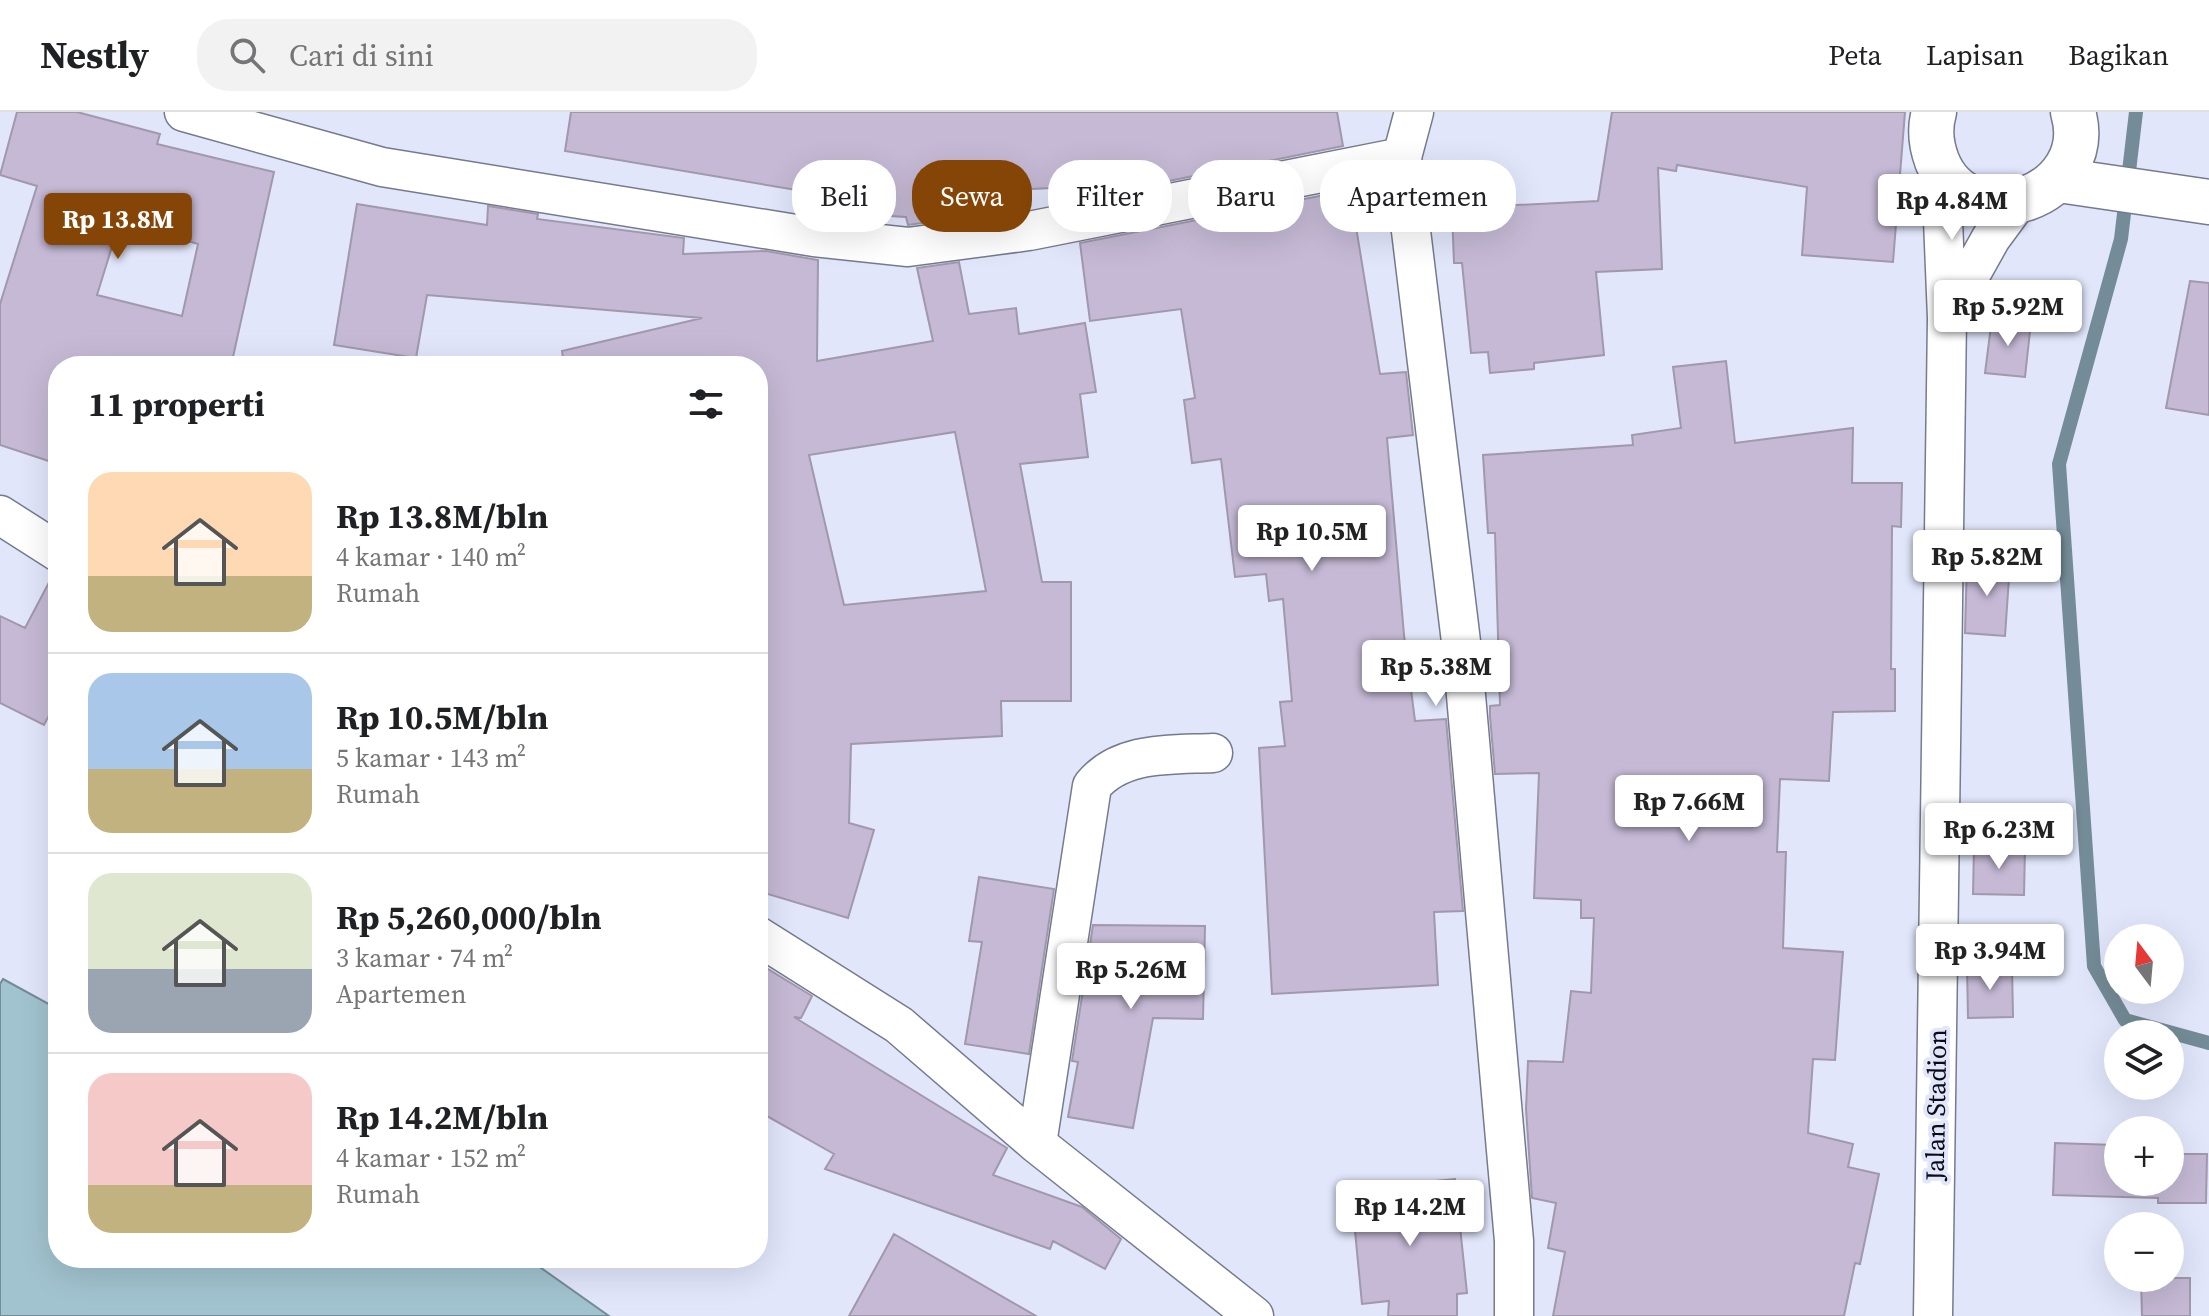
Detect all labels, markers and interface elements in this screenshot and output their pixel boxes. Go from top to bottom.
search box [197,19,757,91]
text: Nestly [40,29,149,81]
icon: search [225,33,269,77]
text: Cari di sini [289,35,434,76]
text: Peta [1828,36,1882,74]
text: Lapisan [1926,36,2024,74]
text: Bagikan [2068,36,2169,74]
chip: Beli [792,160,896,232]
chip: Sewa [912,160,1032,232]
chip: Filter [1048,160,1172,232]
chip: Baru [1188,160,1304,232]
chip: Apartemen [1320,160,1516,232]
pin: Rp 4.84M [1869,174,2035,242]
text: Rp 4.84M [1896,182,2008,218]
pin: Rp 13.8M [35,193,201,261]
text: Rp 13.8M [62,201,174,237]
pin: Rp 5.92M [1925,280,2091,348]
text: Rp 5.92M [1952,288,2064,324]
text: 11 properti [88,381,265,427]
icon: filters [684,382,728,426]
text: Rp 13.8M/bln [336,493,548,539]
icon: home [152,504,248,600]
pin: Rp 10.5M [1229,505,1395,573]
text: Rp 10.5M [1256,513,1368,549]
pin: Rp 5.82M [1904,530,2070,598]
text: Rp 5.82M [1931,538,2043,574]
text: 4 kamar · 140 m² [336,539,526,575]
text: Rumah [336,575,420,611]
pin: Rp 5.38M [1353,640,1519,708]
text: Rp 5.38M [1380,648,1492,684]
text: Rp 10.5M/bln [336,694,548,740]
icon: home [152,705,248,801]
text: 5 kamar · 143 m² [336,740,526,776]
pin: Rp 7.66M [1606,775,1772,843]
text: Rumah [336,776,420,812]
text: Rp 7.66M [1633,783,1745,819]
pin: Rp 6.23M [1916,803,2082,871]
text: Rp 6.23M [1943,811,2055,847]
text: Rp 5,260,000/bln [336,894,602,940]
icon: home [152,905,248,1001]
pin: Rp 3.94M [1907,924,2073,992]
north arrow [2104,924,2184,1004]
map controls [2104,924,2184,1292]
text: Rp 3.94M [1934,932,2046,968]
text: 3 kamar · 74 m² [336,940,513,976]
pin: Rp 5.26M [1048,943,1214,1011]
text: Rp 5.26M [1075,951,1187,987]
text: Apartemen [336,976,466,1012]
button: layers [2104,1020,2184,1100]
street label: Jalan Stadion [1917,1029,1955,1182]
text: Rp 14.2M/bln [336,1094,548,1140]
icon: home [152,1105,248,1201]
button: + [2104,1116,2184,1196]
text: 4 kamar · 152 m² [336,1140,526,1176]
text: Rumah [336,1176,420,1212]
pin: Rp 14.2M [1327,1180,1493,1248]
text: Rp 14.2M [1354,1188,1466,1224]
button: − [2104,1212,2184,1292]

